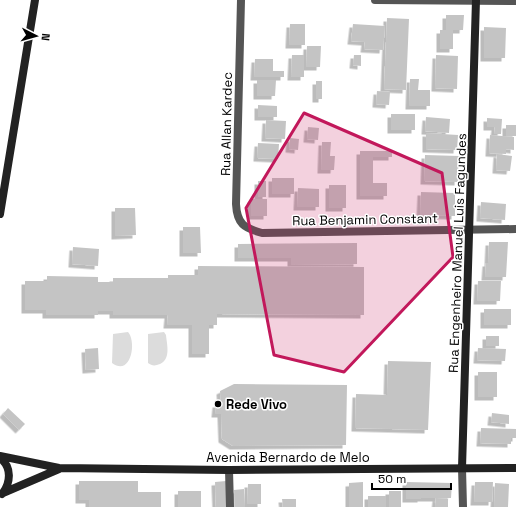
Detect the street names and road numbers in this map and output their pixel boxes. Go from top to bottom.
street label: Rua Allan Kardec [217,72,236,176]
street label: Rua Engenheiro Manuel Luis Fagundes [445,133,470,373]
street label: Rua Benjamin Constant [292,210,438,229]
street label: Avenida Bernardo de Melo [206,449,370,466]

